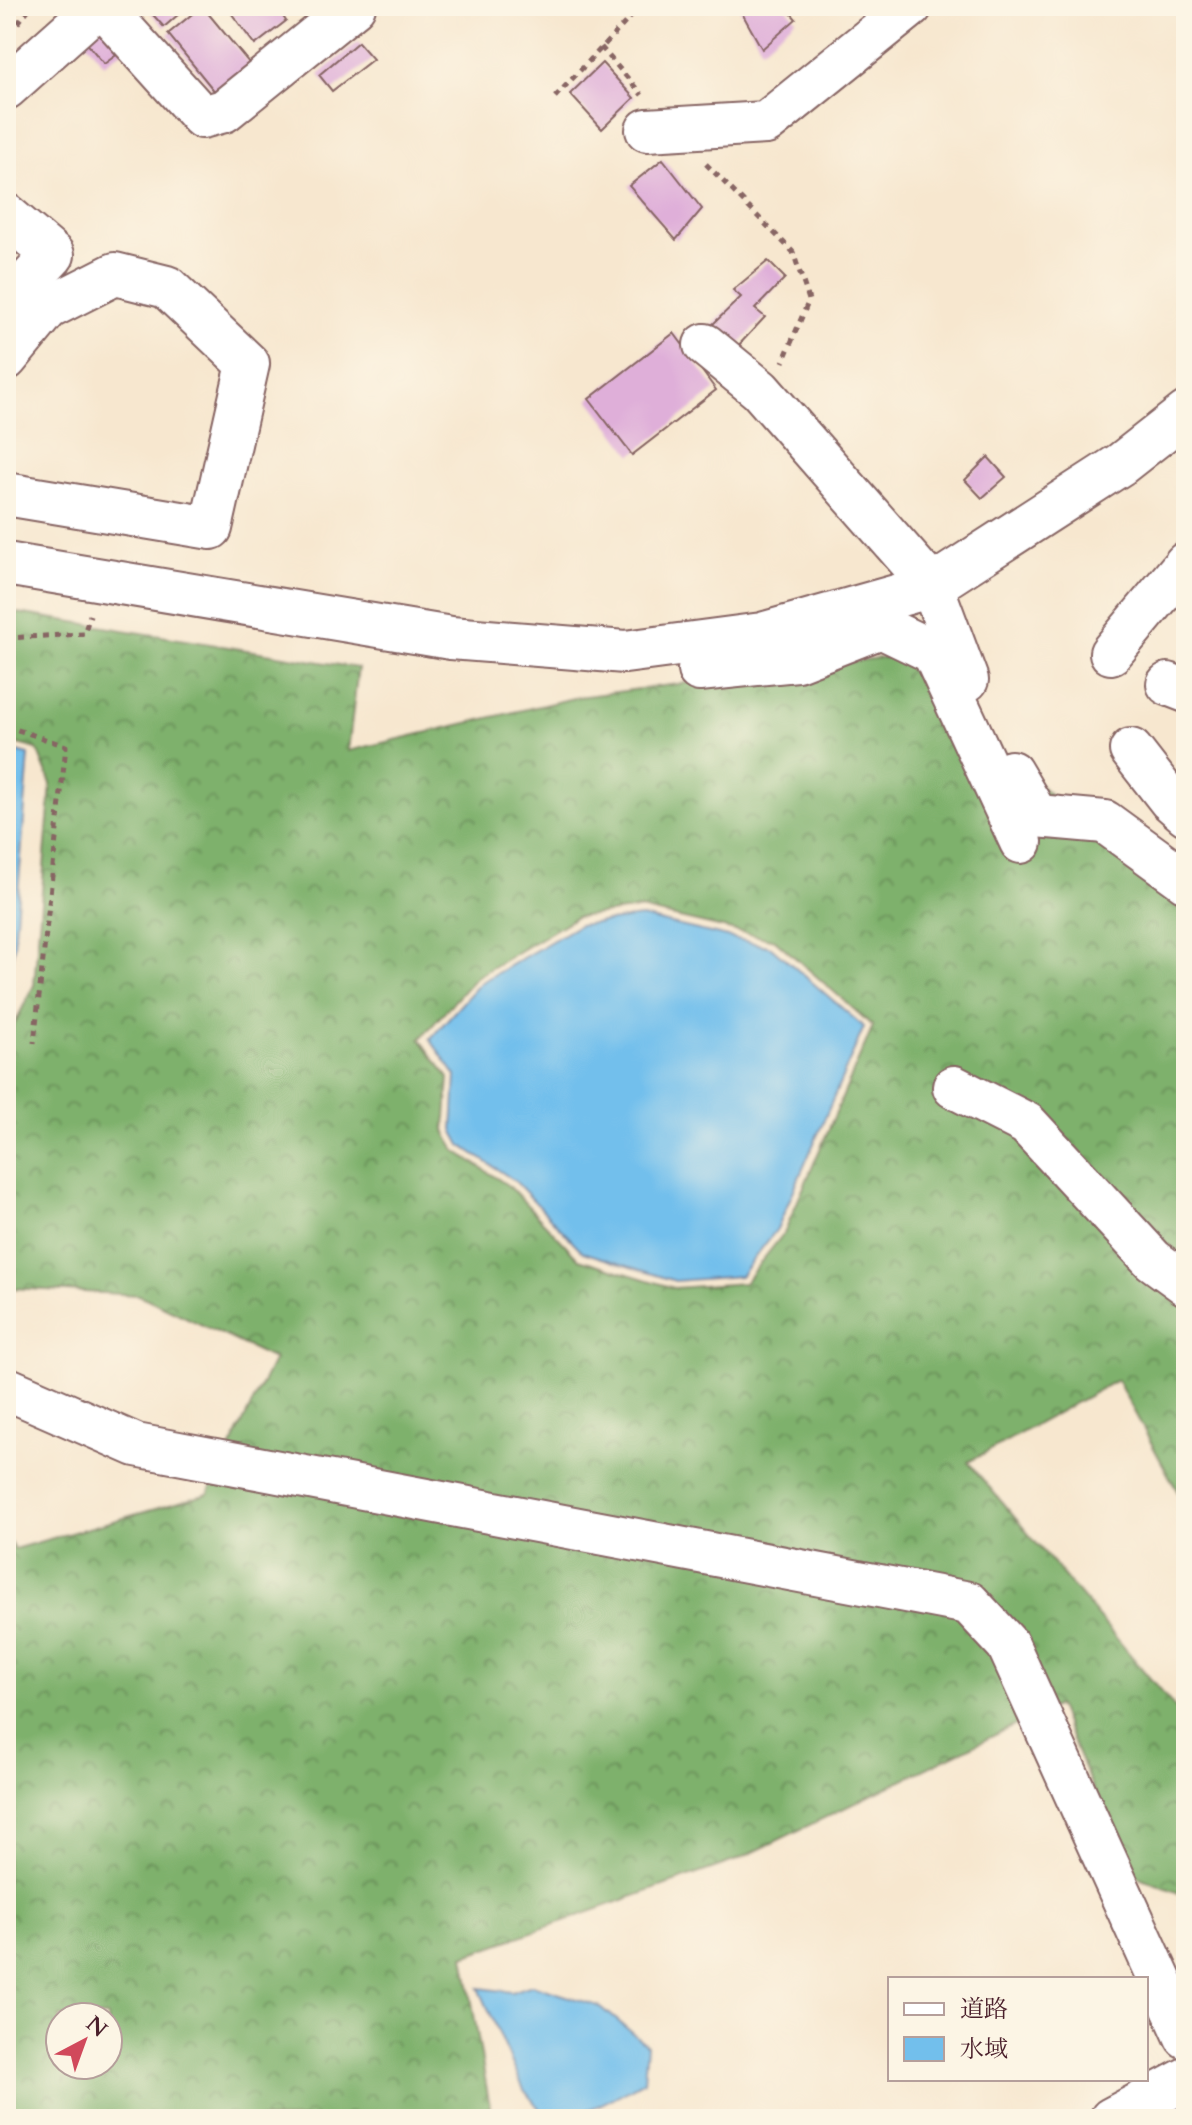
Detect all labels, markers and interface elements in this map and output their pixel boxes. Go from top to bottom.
legend [888,1977,1148,2081]
text: 道路 [960,1993,1008,2026]
north arrow [44,2001,124,2081]
text: N [79,2009,114,2044]
text: 水域 [960,2033,1008,2066]

